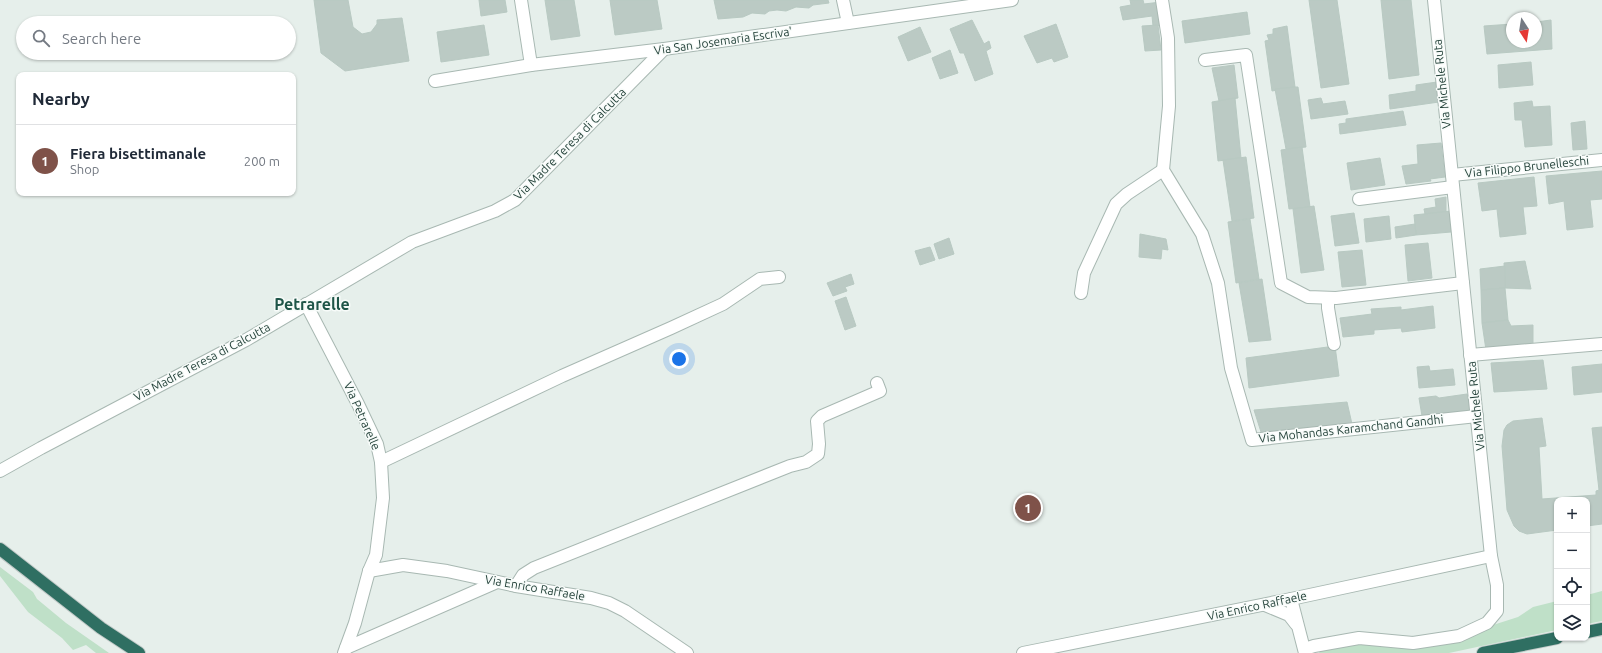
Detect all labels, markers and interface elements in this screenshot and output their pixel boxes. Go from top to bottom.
north arrow [1506,12,1542,48]
search box [16,16,296,60]
street label: Via San Josemaria Escriva' [653,24,793,57]
icon: search [30,27,52,49]
text: Search here [62,30,141,47]
street label: Via Michele Ruta [1430,39,1453,129]
street label: Via Madre Teresa di Calcutta [511,85,628,202]
text: Nearby [32,89,90,108]
text: Fiera bisettimanale [70,145,206,162]
text: 1 [41,154,49,168]
text: 200 m [244,154,280,168]
street label: Via Filippo Brunelleschi [1464,154,1590,179]
text: Shop [70,162,99,176]
district label: Petrarelle [274,295,350,313]
street label: Via Madre Teresa di Calcutta [131,320,272,403]
your location [669,349,689,369]
street label: Via Michele Ruta [1464,361,1487,451]
street label: Via Petrarelle [342,380,383,452]
street label: Via Mohandas Karamchand Gandhi [1258,412,1444,445]
pin: 1 [1015,493,1041,523]
map controls [1554,497,1590,641]
button: + [1554,497,1590,533]
button: − [1554,533,1590,569]
button: locate [1554,569,1590,605]
street label: Via Enrico Raffaele [484,572,586,603]
street label: Via Enrico Raffaele [1206,589,1308,622]
button: layers [1554,605,1590,641]

